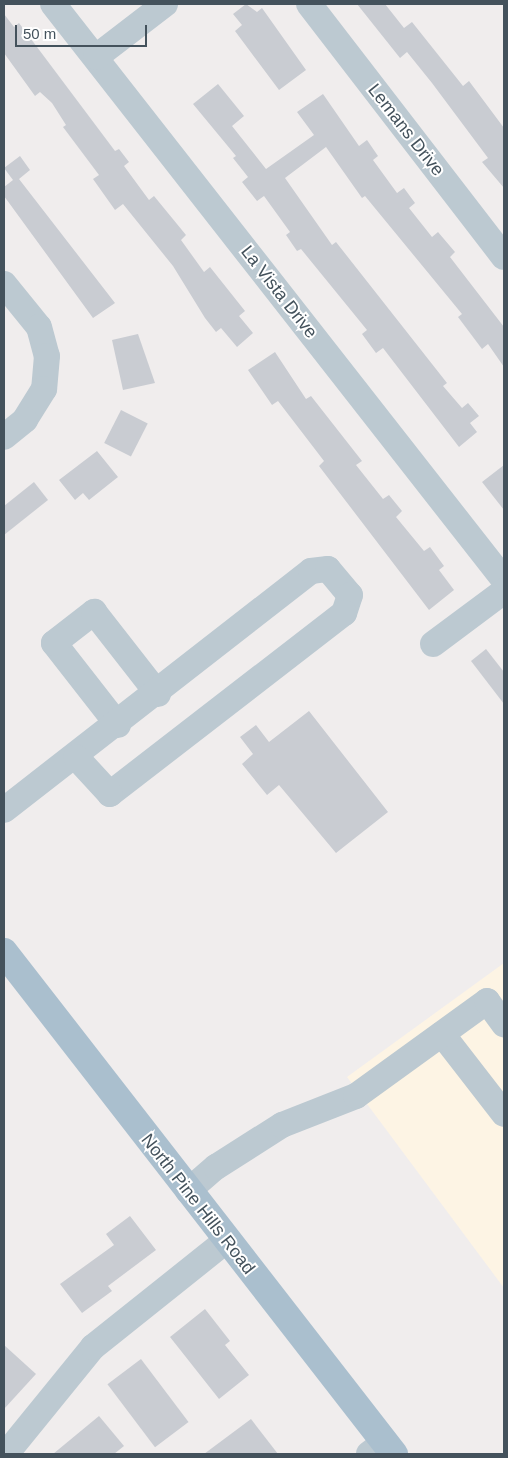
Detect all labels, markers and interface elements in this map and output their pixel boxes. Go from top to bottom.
scale bar [18,15,150,47]
text: 50 m [23,25,56,42]
street label: Lemans Drive [363,80,449,180]
street label: La Vista Drive [236,241,322,343]
street label: North Pine Hills Road [137,1130,259,1278]

